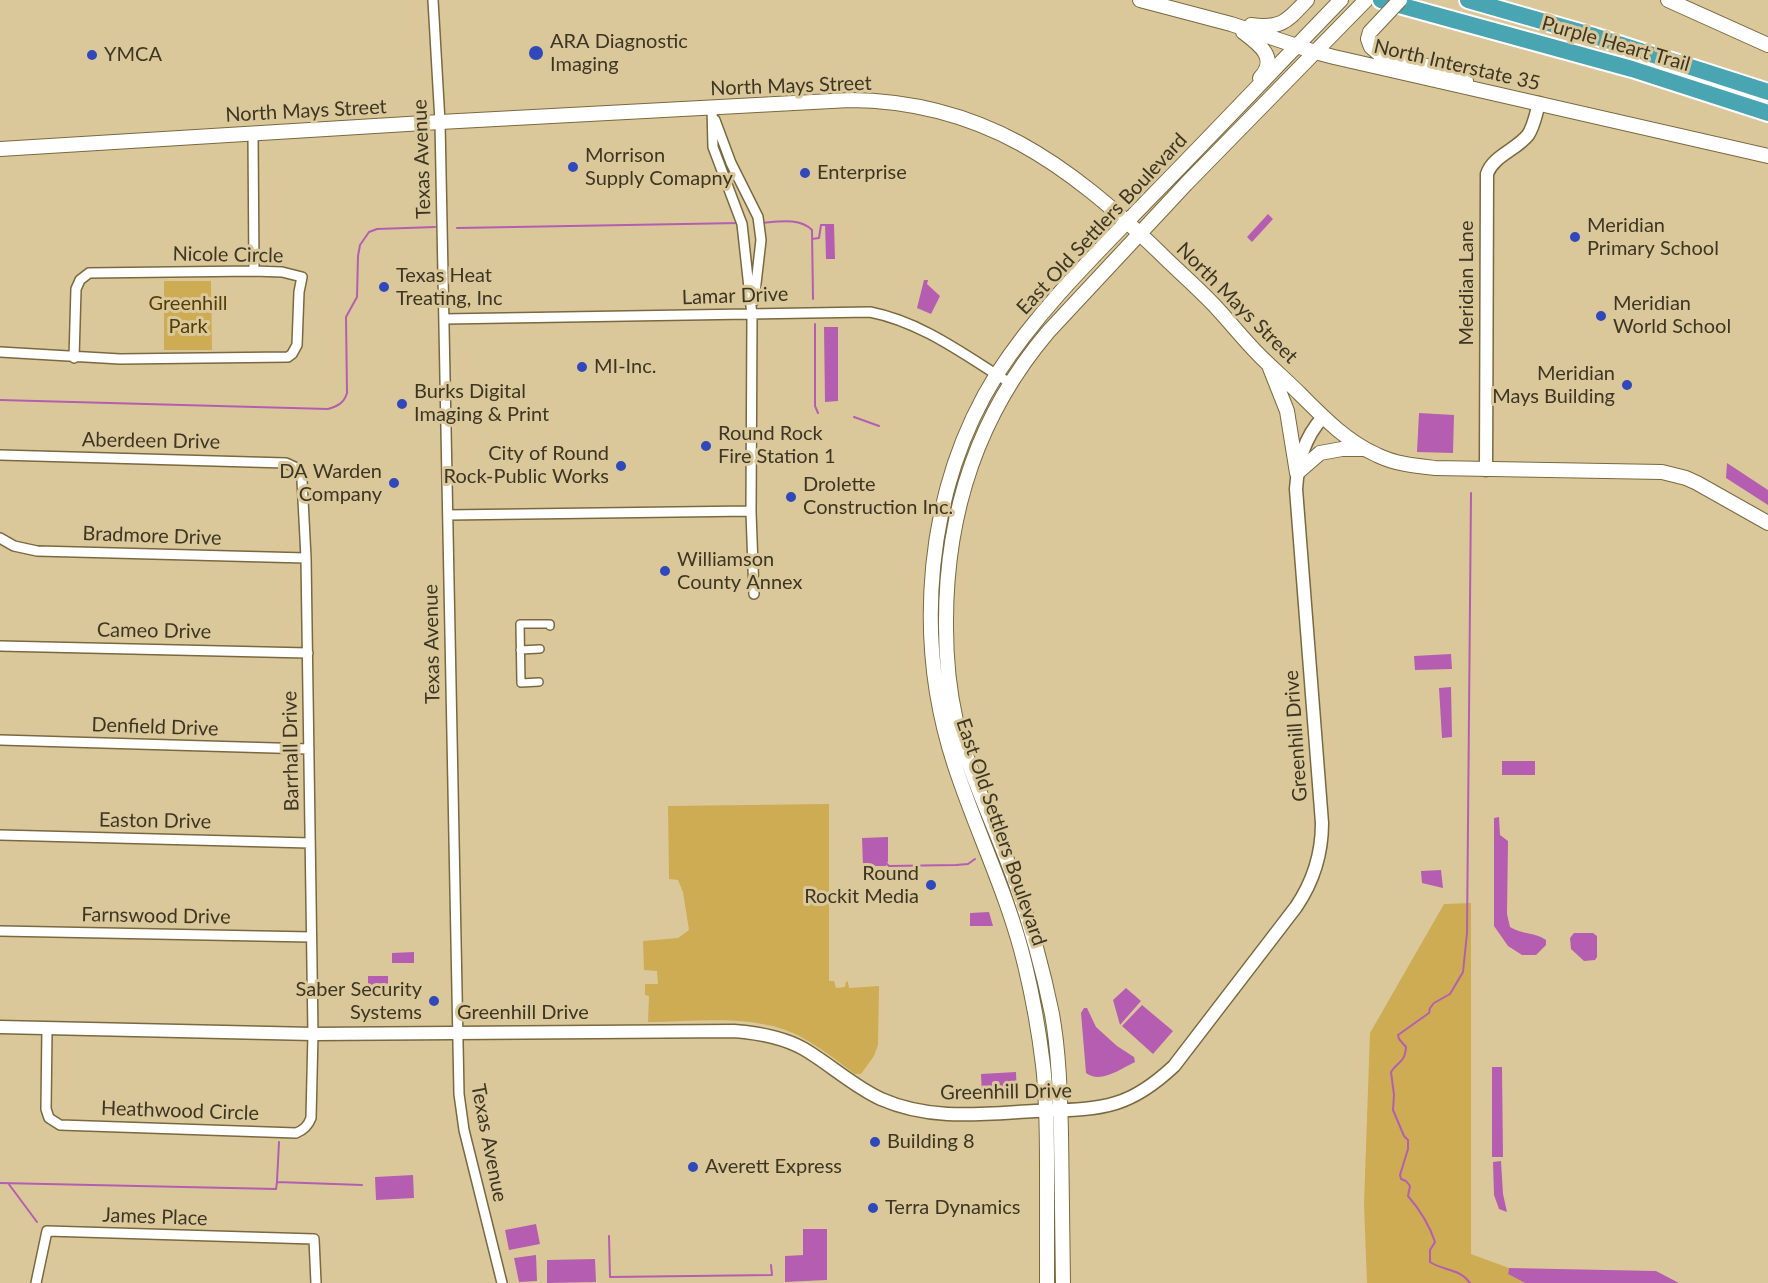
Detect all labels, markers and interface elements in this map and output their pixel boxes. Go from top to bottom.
street label: Purple Heart Trail [1539,11,1693,77]
place label: ARA Diagnostic Imaging [550,30,688,77]
street label: North Interstate 35 [1371,34,1543,96]
place label: YMCA [104,43,162,67]
marker: ARA Diagnostic Imaging [527,44,545,62]
marker: YMCA [85,48,99,62]
street label: North Mays Street [710,71,872,101]
street label: North Mays Street [225,95,387,127]
street label: Texas Avenue [408,99,436,219]
street label: East Old Settlers Boulevard [1012,128,1192,320]
place label: Morrison Supply Comapny [585,144,733,191]
marker: Morrison Supply Comapny [566,160,580,174]
place label: Enterprise [817,161,907,185]
marker: Enterprise [798,166,812,180]
place label: Meridian Primary School [1587,214,1719,261]
street label: Meridian Lane [1455,220,1479,346]
marker: Meridian Primary School [1568,230,1582,244]
street label: North Mays Street [1171,237,1303,369]
street label: Nicole Circle [172,242,284,268]
place label: Texas Heat Treating, Inc [396,264,503,311]
marker: Texas Heat Treating, Inc [377,280,391,294]
street label: Lamar Drive [681,282,789,310]
park label: Greenhill Park [149,292,227,339]
place label: Meridian World School [1613,292,1731,339]
marker: Meridian World School [1594,309,1608,323]
place label: MI-Inc. [594,355,656,379]
marker: MI-Inc. [575,360,589,374]
place label: Meridian Mays Building [1492,362,1615,409]
marker: Meridian Mays Building [1620,378,1634,392]
place label: Burks Digital Imaging & Print [414,380,549,427]
marker: Burks Digital Imaging & Print [395,397,409,411]
place label: Round Rock Fire Station 1 [718,422,836,469]
street label: Aberdeen Drive [82,428,220,454]
marker: Round Rock Fire Station 1 [699,439,713,453]
place label: City of Round Rock-Public Works [444,442,609,489]
marker: City of Round Rock-Public Works [614,459,628,473]
place label: DA Warden Company [279,460,382,507]
place label: Drolette Construction Inc. [803,473,953,520]
marker: DA Warden Company [387,476,401,490]
marker: Drolette Construction Inc. [784,490,798,504]
street label: Bradmore Drive [82,522,222,550]
place label: Williamson County Annex [677,548,802,595]
marker: Williamson County Annex [658,564,672,578]
street label: Texas Avenue [419,584,445,704]
street label: Cameo Drive [97,618,211,644]
street label: Greenhill Drive [1279,669,1313,803]
street label: Barrhall Drive [278,690,304,812]
street label: Denfield Drive [91,713,219,741]
street label: East Old Settlers Boulevard [951,715,1051,949]
street label: Easton Drive [99,808,211,834]
place label: Round Rockit Media [804,862,919,909]
marker: Round Rockit Media [924,878,938,892]
street label: Farnswood Drive [81,903,231,929]
place label: Saber Security Systems [296,978,422,1025]
marker: Saber Security Systems [427,994,441,1008]
street label: Greenhill Drive [457,1001,589,1025]
street label: Greenhill Drive [940,1079,1072,1105]
street label: Texas Avenue [466,1082,512,1204]
street label: Heathwood Circle [101,1096,259,1126]
place label: Building 8 [887,1130,975,1154]
marker: Building 8 [868,1135,882,1149]
place label: Averett Express [705,1155,842,1179]
marker: Averett Express [686,1160,700,1174]
place label: Terra Dynamics [885,1196,1020,1220]
marker: Terra Dynamics [866,1201,880,1215]
street label: James Place [102,1203,208,1231]

